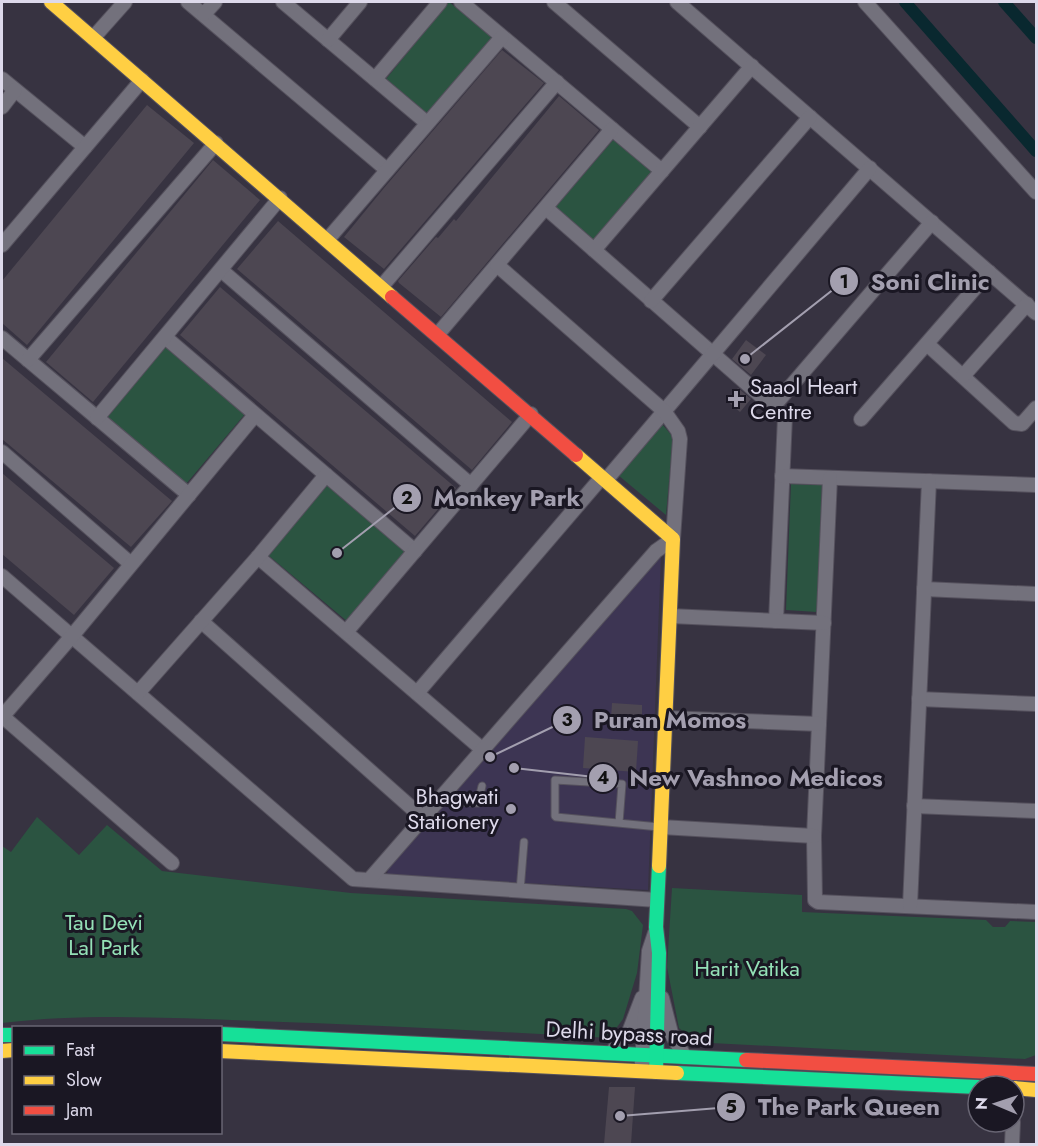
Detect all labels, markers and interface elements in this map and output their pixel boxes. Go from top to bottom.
callout: Soni Clinic [829,260,1002,302]
text: Soni Clinic [871,264,990,299]
text: 1 [839,269,849,295]
place label: Saaol Heart Centre [750,370,858,427]
marker: Saaol Heart Centre [727,390,745,408]
callout: Monkey Park [392,477,593,519]
text: Monkey Park [434,480,581,515]
text: 2 [401,485,413,511]
callout: Puran Momos [552,699,758,741]
text: Puran Momos [594,702,746,737]
text: 3 [561,707,573,733]
callout: New Vashnoo Medicos [588,757,895,799]
text: New Vashnoo Medicos [629,760,883,795]
text: 4 [597,765,609,791]
place label: Bhagwati Stationery [407,780,499,837]
marker: Bhagwati Stationery [504,802,518,816]
park label: Tau Devi Lal Park [65,906,143,963]
park label: Harit Vatika [694,952,800,984]
street label: Delhi bypass road [545,1013,713,1053]
legend [12,1026,222,1134]
text: Fast [66,1037,95,1063]
text: Slow [66,1067,103,1093]
north arrow [966,1074,1026,1134]
callout: The Park Queen [716,1086,952,1128]
text: The Park Queen [758,1089,940,1124]
text: 5 [725,1094,737,1120]
text: Jam [64,1097,93,1123]
text: N [970,1097,993,1110]

